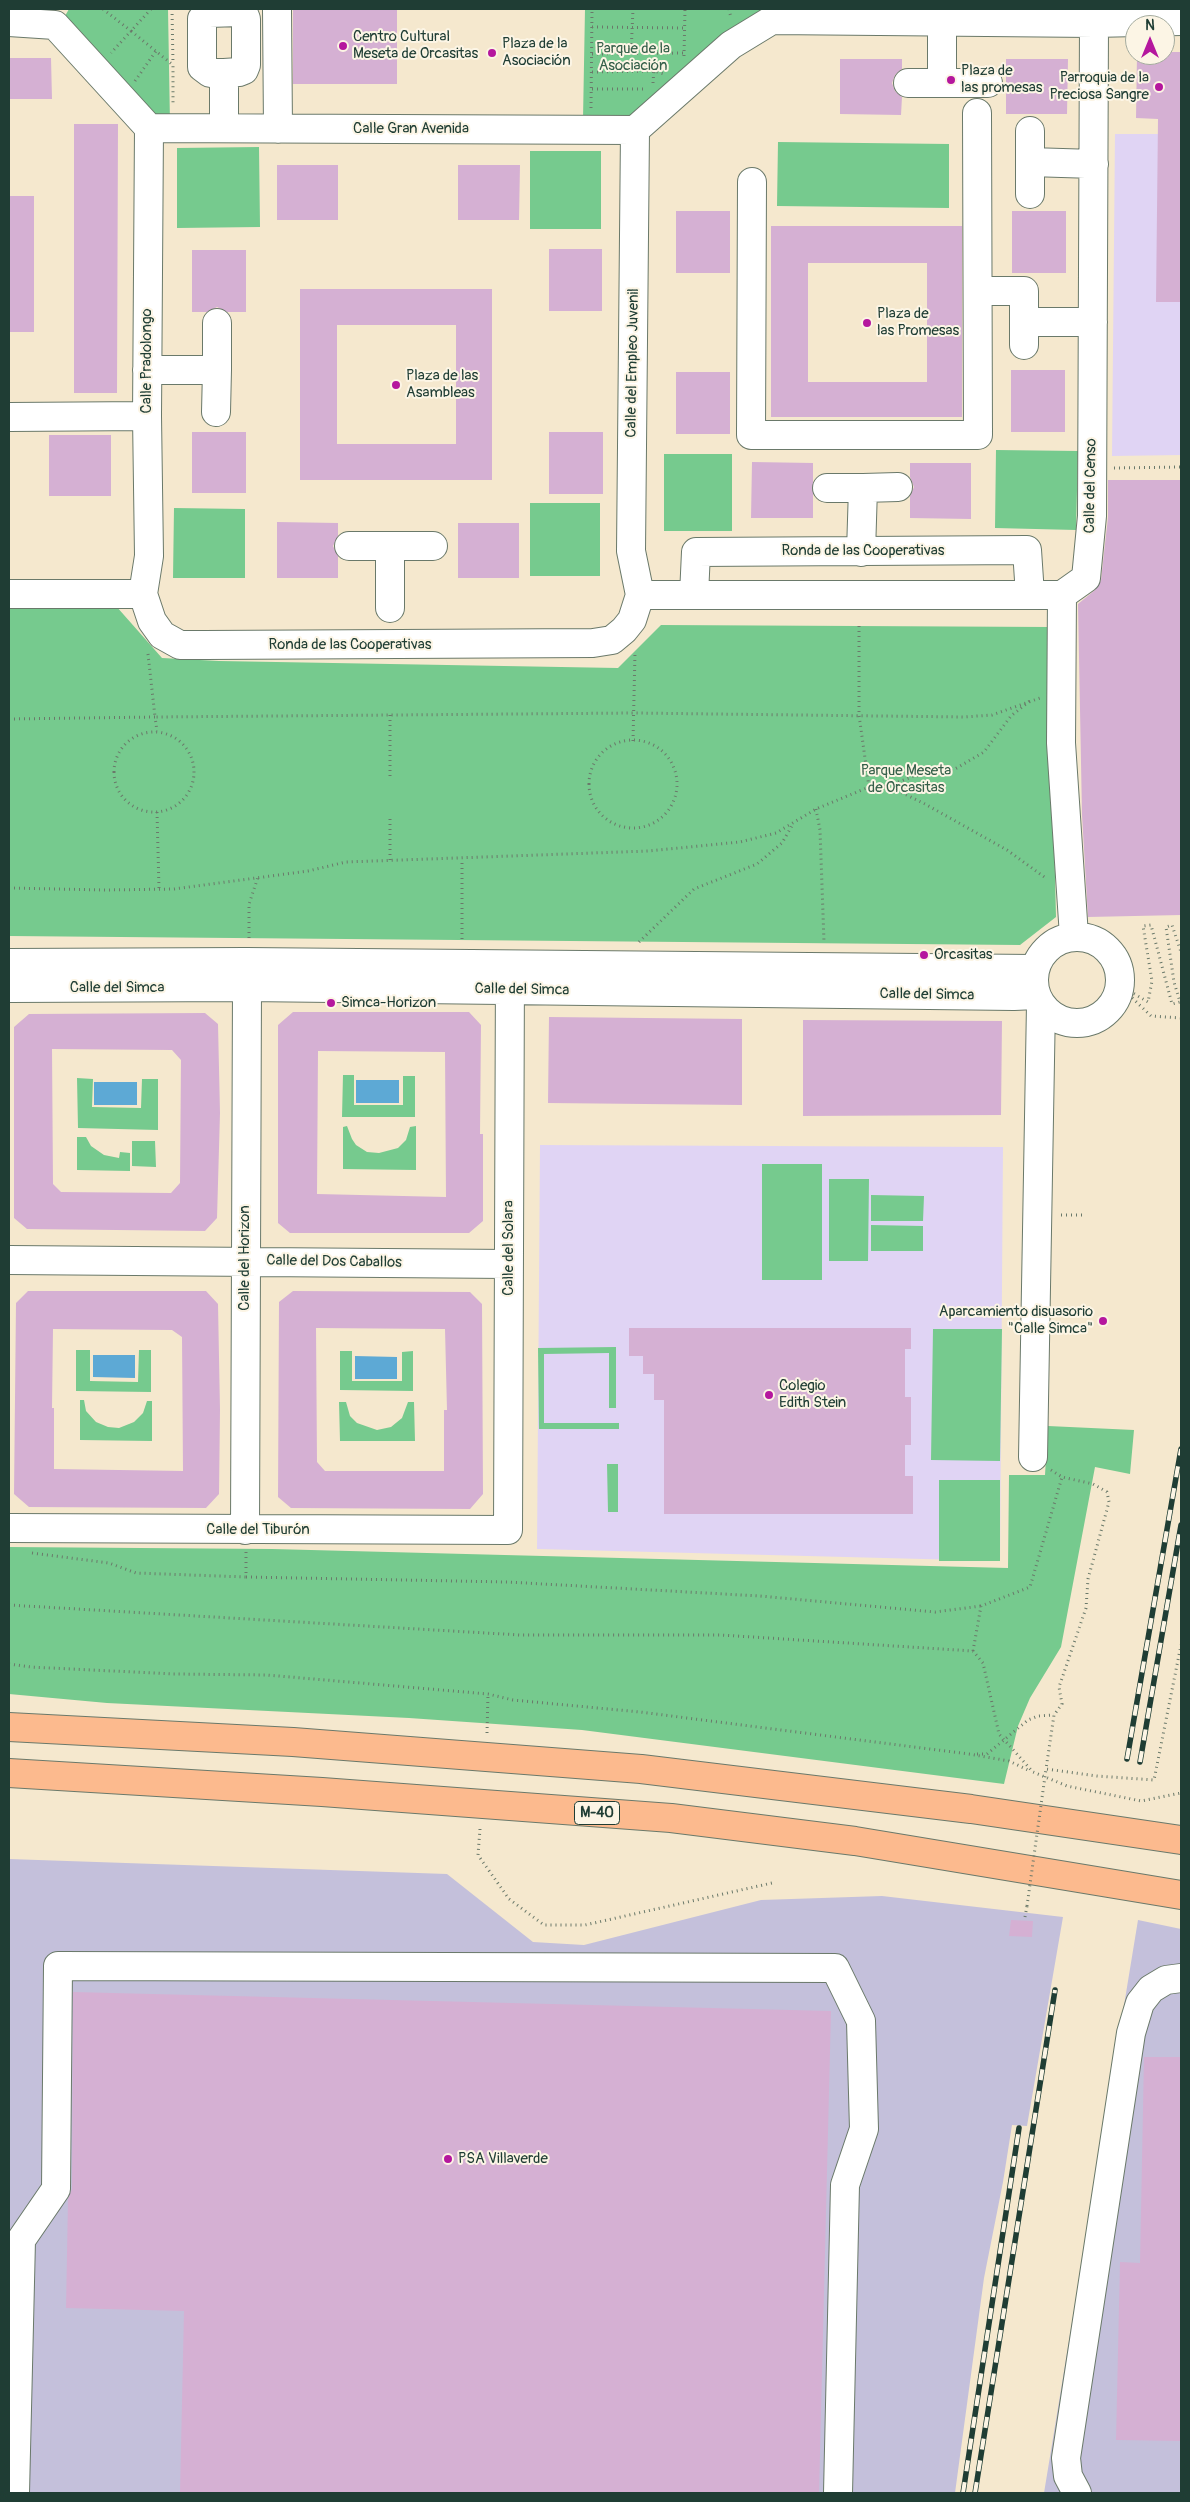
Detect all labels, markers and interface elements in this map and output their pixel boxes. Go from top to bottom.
north arrow [1125,15,1175,65]
text: N [1145,17,1155,34]
place label: Centro Cultural Meseta de Orcasitas [353,28,478,63]
place label: Plaza de la Asociación [502,35,571,70]
marker: Centro Cultural Meseta de Orcasitas [337,40,349,52]
park label: Parque de la Asociación [596,40,670,75]
marker: Plaza de la Asociación [486,47,498,59]
place label: Plaza de las promesas [961,62,1042,97]
place label: Parroquia de la Preciosa Sangre [1050,69,1149,104]
marker: Plaza de las promesas [945,74,957,86]
marker: Parroquia de la Preciosa Sangre [1153,81,1165,93]
street label: Calle Gran Avenida [353,120,469,138]
street label: Calle del Empleo Juvenil [623,288,643,438]
place label: Plaza de las Promesas [877,305,959,340]
street label: Calle Pradolongo [138,309,156,413]
marker: Plaza de las Promesas [861,317,873,329]
place label: Plaza de las Asambleas [406,367,478,402]
marker: Plaza de las Asambleas [390,379,402,391]
street label: Calle del Censo [1081,438,1101,534]
street label: Ronda de las Cooperativas [782,542,944,560]
street label: Ronda de las Cooperativas [269,636,431,654]
park label: Parque Meseta de Orcasitas [861,762,951,797]
place label: Orcasitas [934,946,993,964]
marker: Orcasitas [918,949,930,961]
street label: Calle del Simca [70,979,164,997]
street label: Calle del Simca [474,980,570,1000]
street label: Calle del Simca [879,985,975,1005]
place label: Simca-Horizon [341,994,436,1012]
marker: Simca-Horizon [325,997,337,1009]
street label: Calle del Solara [500,1200,518,1296]
street label: Calle del Horizon [236,1205,254,1311]
street label: Calle del Dos Caballos [266,1252,402,1272]
place label: Aparcamiento disuasorio "Calle Simca" [939,1303,1093,1338]
marker: Aparcamiento disuasorio "Calle Simca" [1097,1315,1109,1327]
place label: Colegio Edith Stein [779,1377,846,1412]
marker: Colegio Edith Stein [763,1389,775,1401]
street label: Calle del Tiburón [206,1521,310,1539]
road number: M-40 [574,1802,620,1825]
place label: PSA Villaverde [458,2150,548,2168]
marker: PSA Villaverde [442,2153,454,2165]

